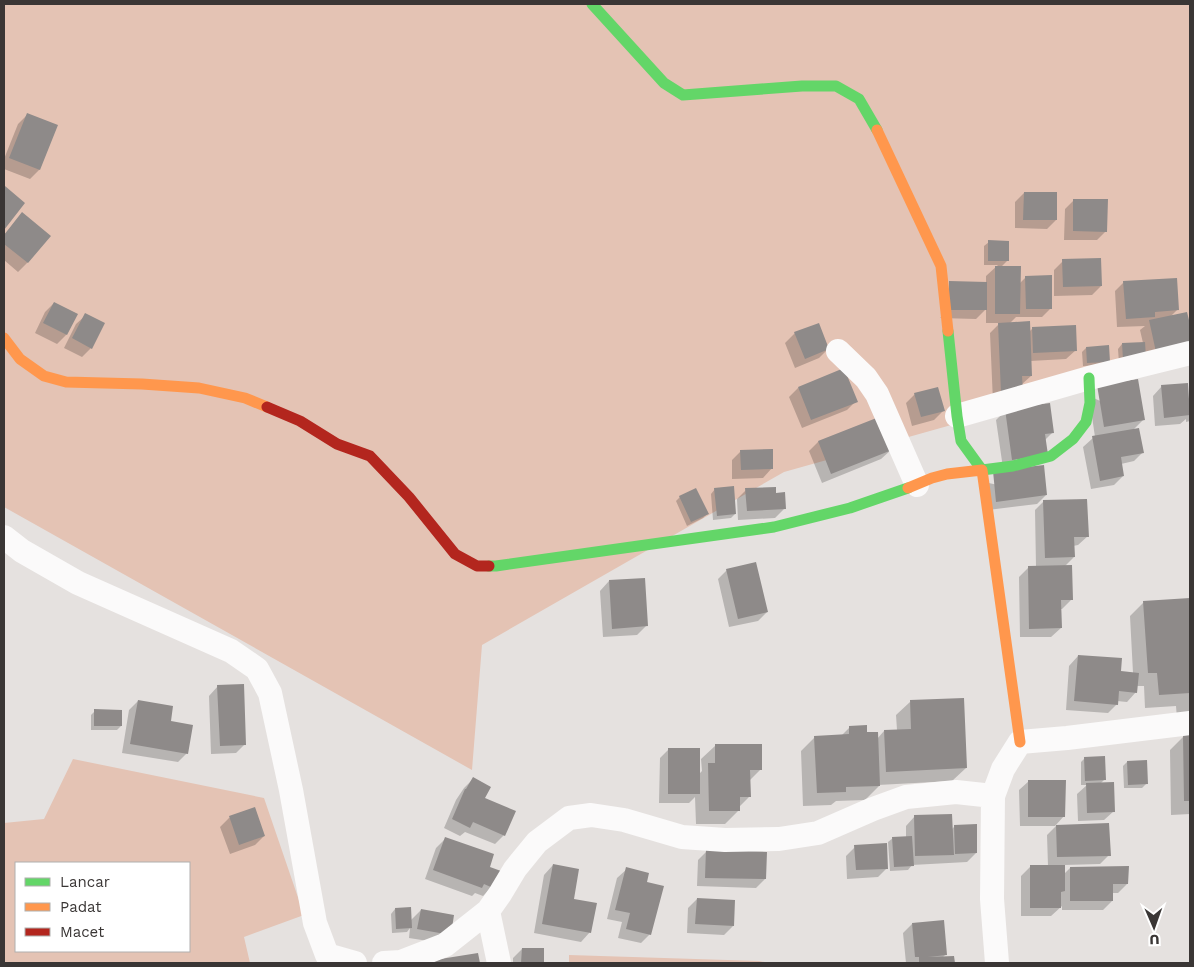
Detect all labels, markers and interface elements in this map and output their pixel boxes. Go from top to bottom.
legend [15,862,190,952]
text: Lancar [60,873,110,891]
text: Padat [60,898,102,916]
north arrow [1129,902,1179,952]
text: Macet [60,923,105,941]
text: U [1149,932,1160,948]

